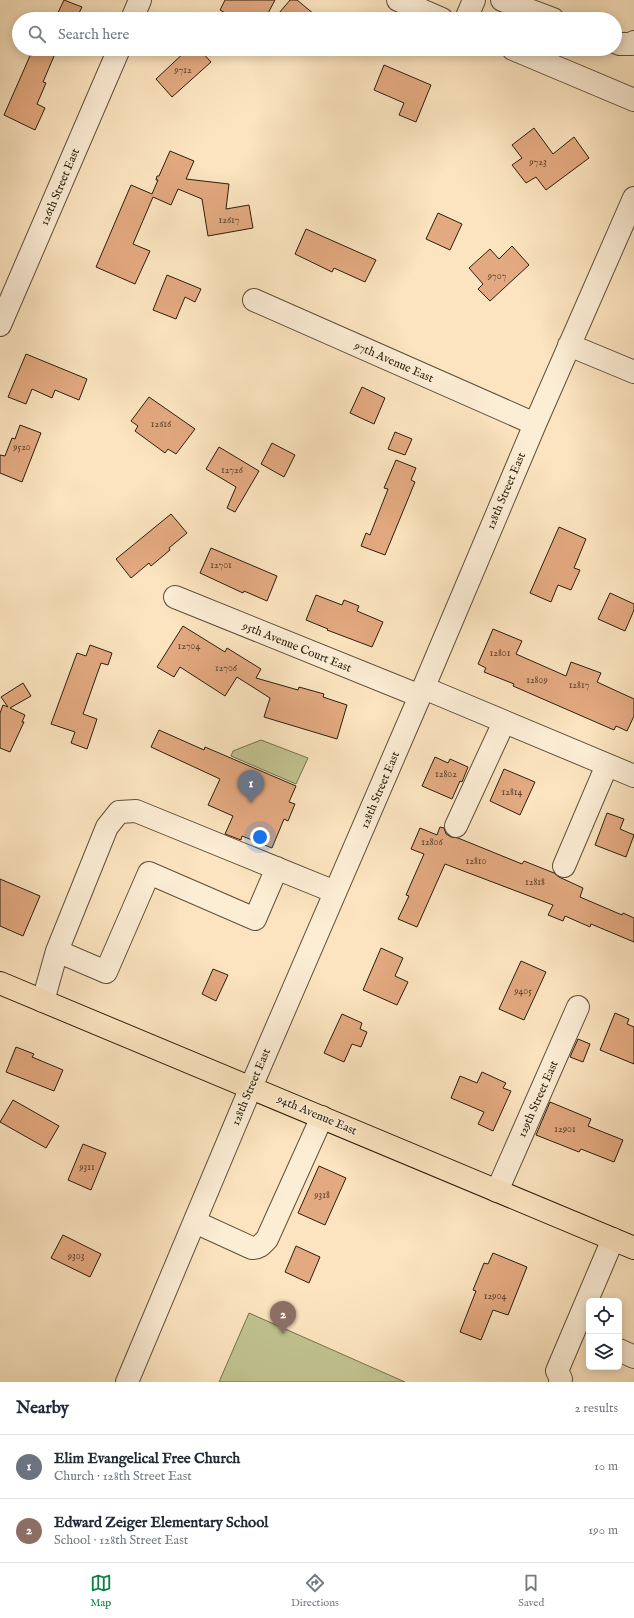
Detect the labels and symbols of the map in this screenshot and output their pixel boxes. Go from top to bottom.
house number: 9712 [173,64,192,77]
street label: 126th Street East [37,146,83,228]
house number: 9723 [528,156,547,169]
house number: 12617 [219,214,240,227]
house number: 9707 [487,270,507,283]
street label: 97th Avenue East [351,337,436,386]
house number: 12616 [151,418,172,431]
house number: 9520 [12,441,31,454]
street label: 128th Street East [483,450,529,532]
house number: 12726 [221,464,244,477]
house number: 12701 [210,559,232,572]
street label: 95th Avenue Court East [239,618,354,676]
house number: 12704 [178,640,200,653]
house number: 12801 [490,647,511,660]
house number: 12706 [215,662,238,675]
house number: 12809 [526,674,548,687]
house number: 12817 [569,679,590,692]
street label: 128th Street East [357,749,403,831]
house number: 12802 [435,768,457,781]
pin: 1 [238,770,264,803]
house number: 12814 [502,786,523,799]
your location [250,827,270,847]
house number: 12806 [421,836,444,849]
house number: 12810 [466,855,487,868]
house number: 12818 [525,876,545,889]
house number: 9405 [513,985,532,998]
street label: 128th Street East [228,1046,274,1128]
street label: 129th Street East [514,1058,562,1140]
street label: 94th Avenue East [274,1091,359,1139]
house number: 12901 [554,1123,576,1136]
house number: 9311 [78,1161,95,1174]
house number: 9318 [313,1189,330,1202]
house number: 9303 [67,1250,85,1263]
house number: 12904 [484,1290,506,1303]
pin: 2 [270,1301,296,1334]

